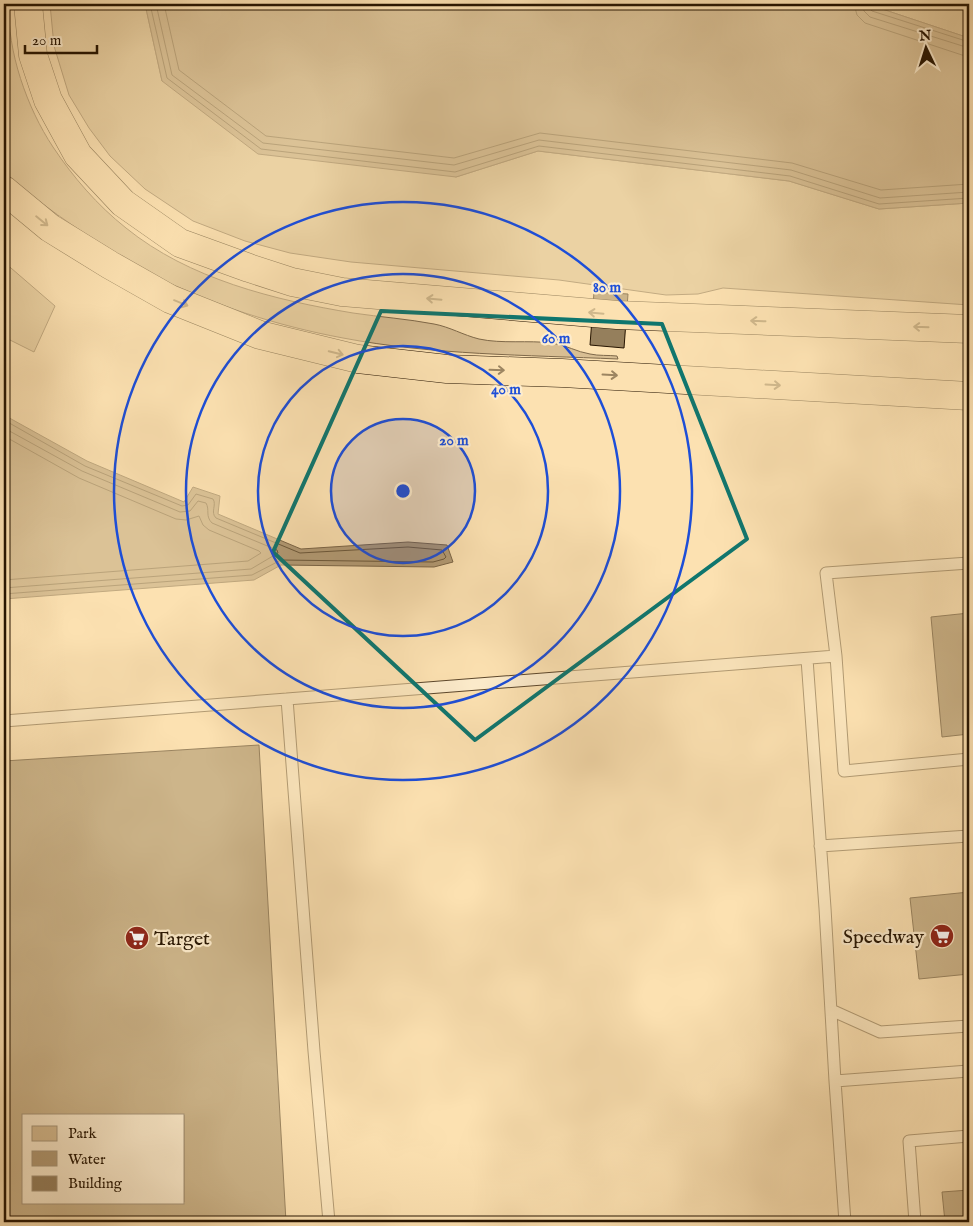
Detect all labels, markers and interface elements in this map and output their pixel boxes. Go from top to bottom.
scale bar [25,22,98,54]
north arrow [900,22,950,72]
text: N [917,27,932,45]
text: 20 m [32,31,62,50]
one-way arrow [35,216,48,227]
text: 80 m [593,278,621,297]
one-way arrow [426,295,442,304]
one-way arrow [174,300,189,309]
one-way arrow [588,308,604,318]
one-way arrow [750,316,766,325]
one-way arrow [913,322,929,332]
text: 60 m [542,329,571,348]
one-way arrow [327,349,343,358]
one-way arrow [489,366,505,375]
one-way arrow [602,371,618,380]
text: 40 m [491,380,521,399]
one-way arrow [764,380,780,389]
text: 20 m [439,431,469,450]
centre of rings [394,482,412,500]
supermarket icon: Speedway [929,923,955,949]
supermarket icon: Target [124,925,150,951]
place label: Speedway [843,925,924,950]
place label: Target [154,927,210,952]
legend [22,1114,185,1204]
text: Park [68,1124,98,1143]
text: Water [68,1150,106,1169]
text: Building [68,1174,123,1193]

